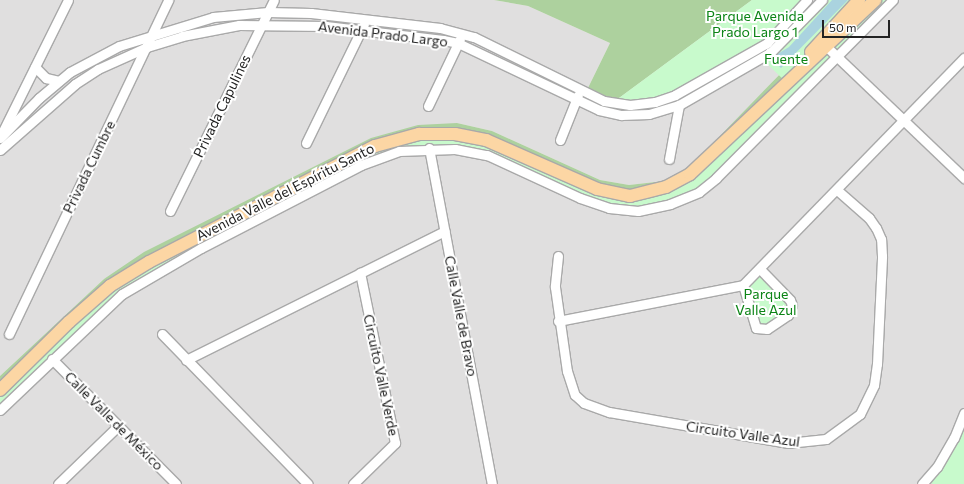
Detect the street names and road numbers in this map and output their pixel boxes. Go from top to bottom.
street label: Avenida Prado Largo [317,18,449,50]
street label: Privada Capulines [190,52,254,160]
street label: Privada Cumbre [59,118,119,216]
street label: Avenida Valle del Espíritu Santo [193,140,377,244]
street label: Calle Valle de Bravo [441,254,481,378]
street label: Circuito Valle Verde [360,313,402,437]
street label: Calle Valle de México [61,368,167,474]
street label: Circuito Valle Azul [685,418,801,450]

